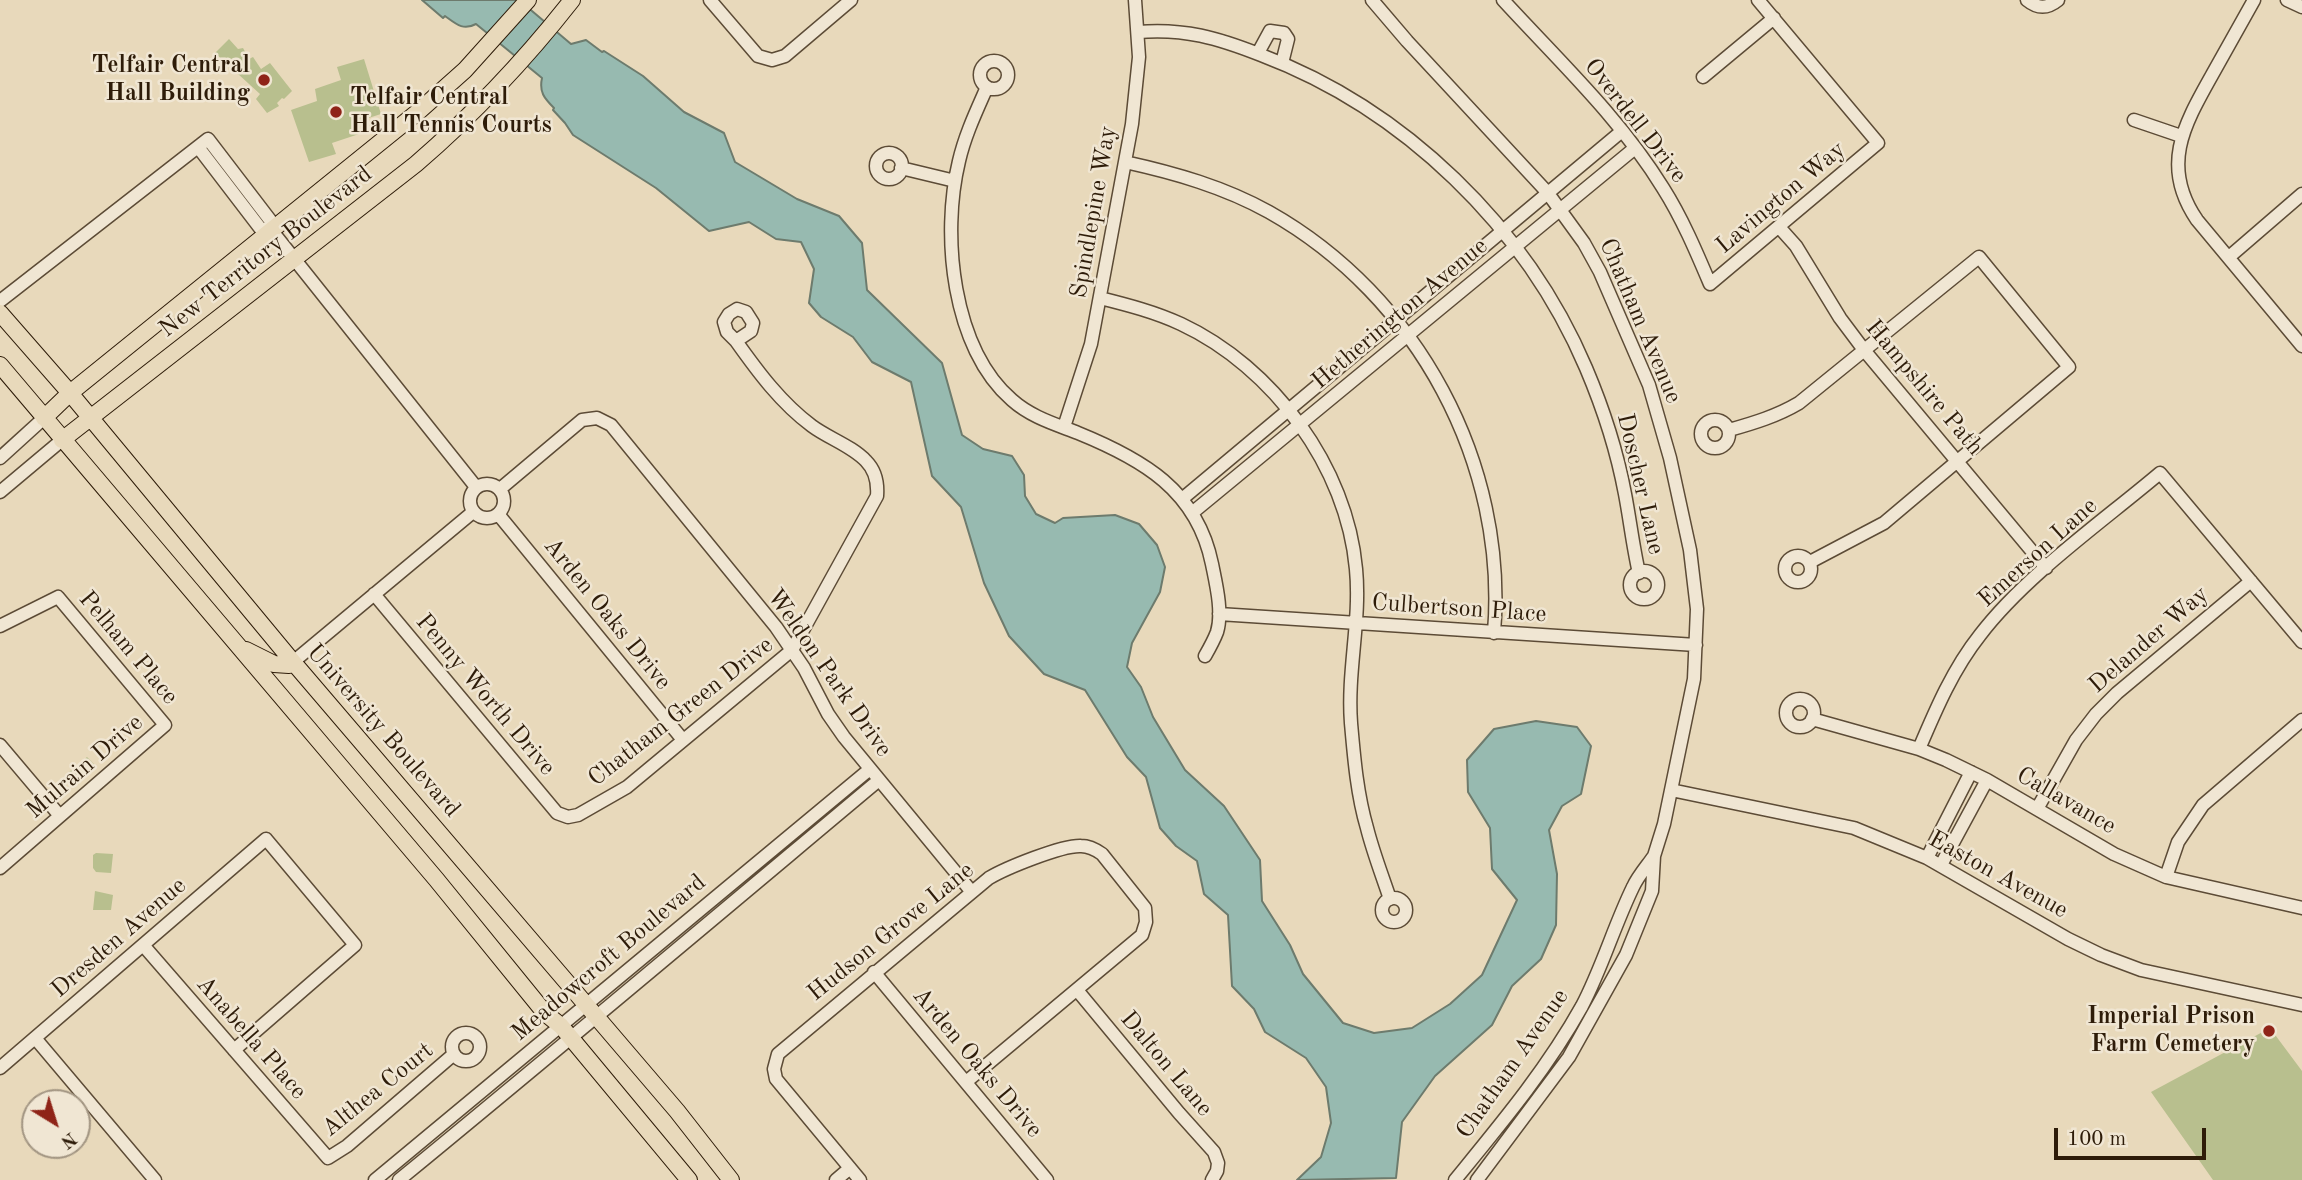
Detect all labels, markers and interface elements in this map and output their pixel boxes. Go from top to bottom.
place label: Telfair Central Hall Building [92,52,250,108]
street label: Overdell Drive [1577,53,1693,189]
marker: Telfair Central Hall Building [256,72,272,88]
place label: Telfair Central Hall Tennis Courts [350,84,552,140]
marker: Telfair Central Hall Tennis Courts [328,104,344,120]
street label: Spindlepine Way [1065,124,1123,300]
street label: Lavington Way [1710,135,1852,261]
street label: New Territory Boulevard [154,160,378,344]
street label: Hetherington Avenue [1306,232,1494,396]
street label: Chatham Avenue [1592,234,1688,408]
street label: Hampshire Path [1859,314,1989,462]
street label: Doscher Lane [1610,411,1670,557]
street label: Emerson Lane [1972,492,2104,614]
street label: Arden Oaks Drive [537,532,677,696]
street label: Delander Way [2083,580,2215,700]
street label: Weldon Park Drive [760,583,898,763]
street label: Pelham Place [72,585,184,711]
street label: Culbertson Place [1371,589,1547,629]
street label: Penny Worth Drive [409,608,561,782]
street label: Chatham Green Drive [583,631,779,793]
street label: University Boulevard [300,638,466,824]
street label: Mulrain Drive [21,709,149,825]
street label: Callavance [2011,761,2121,841]
street label: Easton Avenue [1923,825,2073,925]
street label: Hudson Grove Lane [802,856,980,1008]
street label: Meadowcroft Boulevard [506,868,712,1048]
street label: Dresden Avenue [46,872,192,1004]
street label: Anabella Place [190,970,312,1106]
street label: Arden Oaks Drive [906,982,1048,1144]
street label: Chatham Avenue [1451,984,1575,1144]
place label: Imperial Prison Farm Cemetery [2087,1003,2255,1059]
street label: Dalton Lane [1114,1005,1218,1123]
marker: Imperial Prison Farm Cemetery [2261,1023,2277,1039]
street label: Althea Court [317,1036,439,1144]
north arrow [21,1089,91,1159]
scale bar [2057,1114,2209,1158]
text: N [56,1127,80,1151]
text: 100 m [2067,1129,2126,1150]

